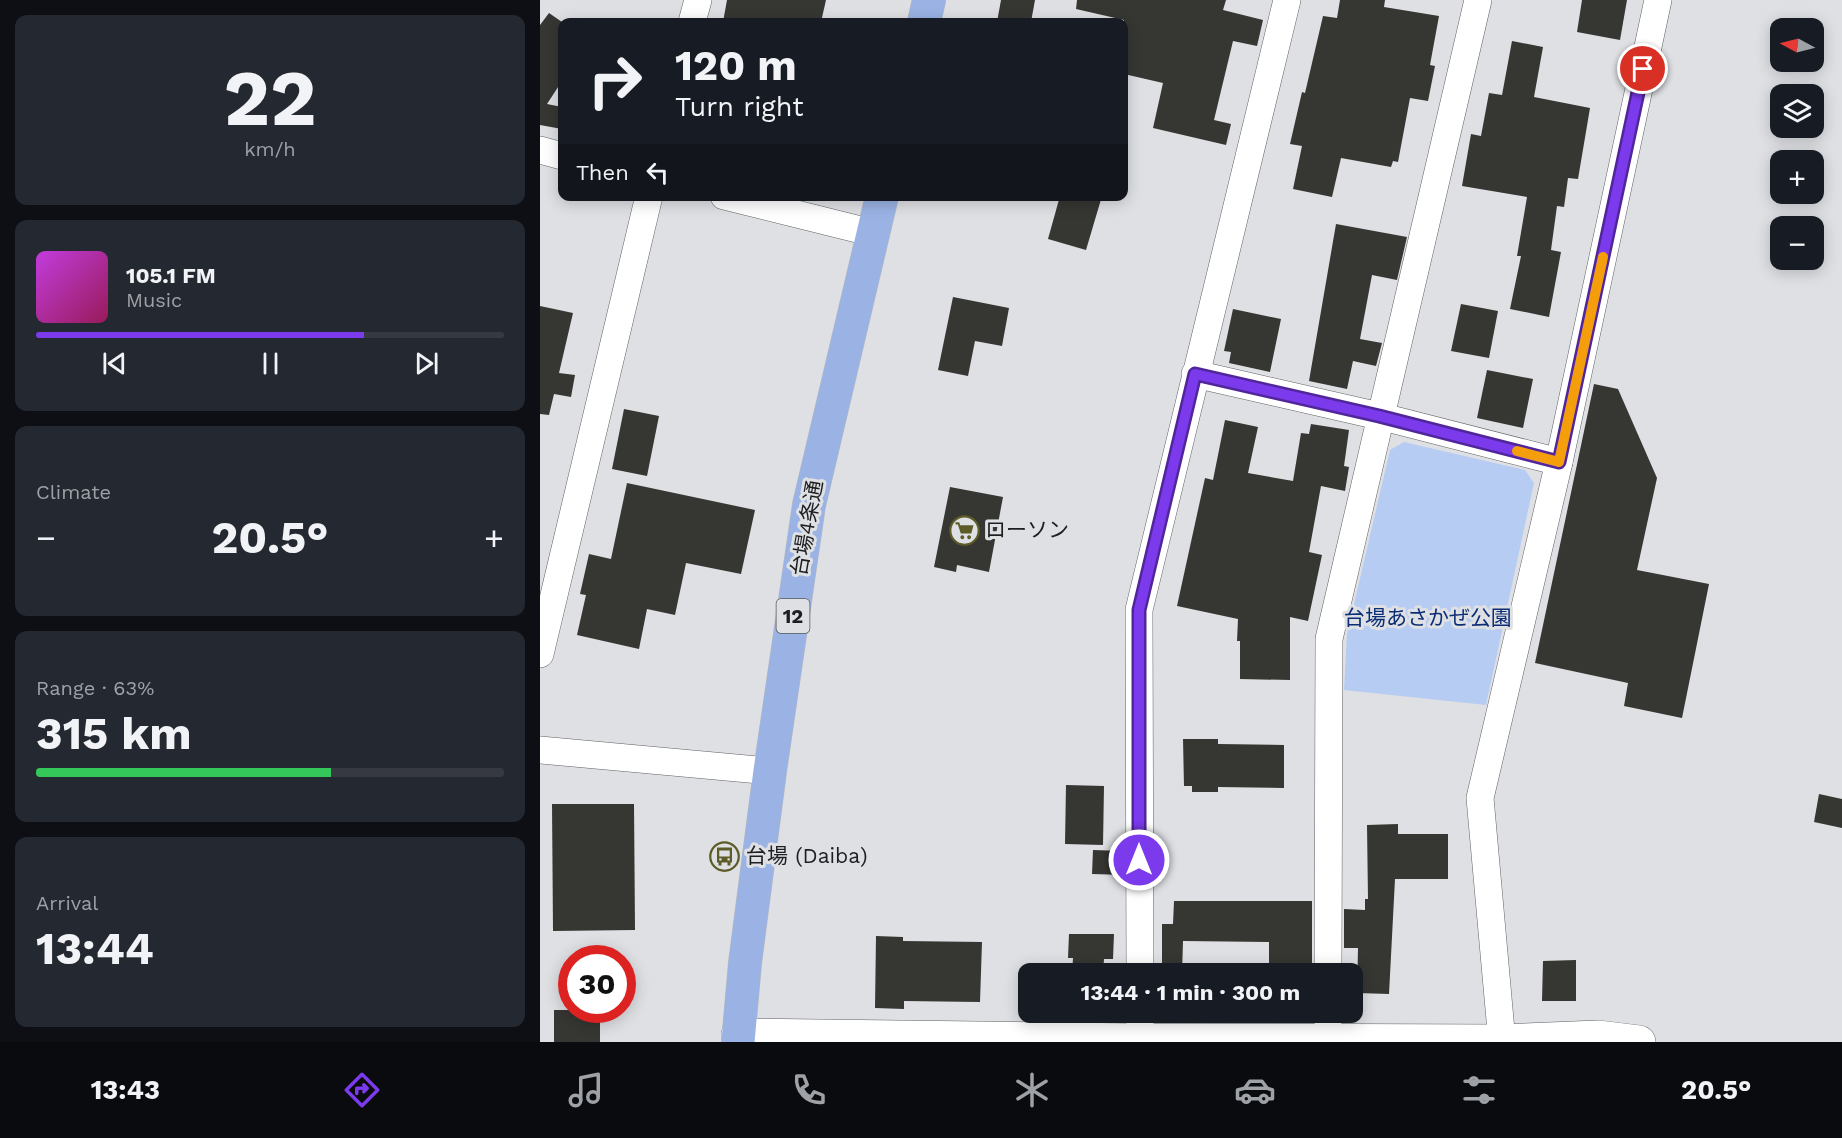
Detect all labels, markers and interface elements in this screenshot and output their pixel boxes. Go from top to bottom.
north arrow [1770,18,1824,72]
map controls [1770,18,1824,270]
text: 120 m [675,41,797,90]
icon: right [576,42,654,120]
pin [1617,43,1668,94]
text: 22 [224,52,316,144]
icon: arrive [1626,52,1659,85]
button: layers [1770,84,1824,138]
text: Turn right [675,91,804,123]
text: km/h [244,137,296,161]
button: + [1770,150,1824,204]
icon: left [641,156,674,189]
text: Then [576,160,629,185]
button: − [1770,216,1824,270]
text: 105.1 FM [126,263,216,288]
text: Music [126,288,182,312]
icon: previous [98,347,131,380]
icon: pause [254,347,287,380]
icon: next [410,347,443,380]
street label: 台場4条通 [786,478,827,578]
text: Climate [36,480,111,504]
text: 20.5° [212,511,328,564]
supermarket icon: ローソン [948,514,980,546]
place label: ローソン [985,517,1069,542]
text: − [36,518,56,557]
text: + [484,518,504,557]
road number: 12 [776,599,810,633]
park label: 台場あさかぜ公園 [1344,605,1512,630]
text: Range · 63% [36,676,154,700]
text: 315 km [36,707,192,760]
position arrow [1107,828,1171,892]
bus stop icon: 台場 (Daiba) [709,840,741,872]
place label: 台場 (Daiba) [746,843,868,868]
text: Arrival [36,891,98,915]
text: 13:44 [36,922,154,975]
speed limit sign: 30 [558,945,636,1023]
text: 13:44 · 1 min · 300 m [1081,980,1300,1005]
icon: directions [341,1069,383,1111]
icon: music [565,1069,607,1111]
icon: phone [788,1069,830,1111]
icon: climate [1011,1069,1053,1111]
icon: car [1234,1069,1276,1111]
icon: filters [1458,1069,1500,1111]
text: 13:43 [91,1074,160,1106]
text: 20.5° [1681,1074,1751,1106]

